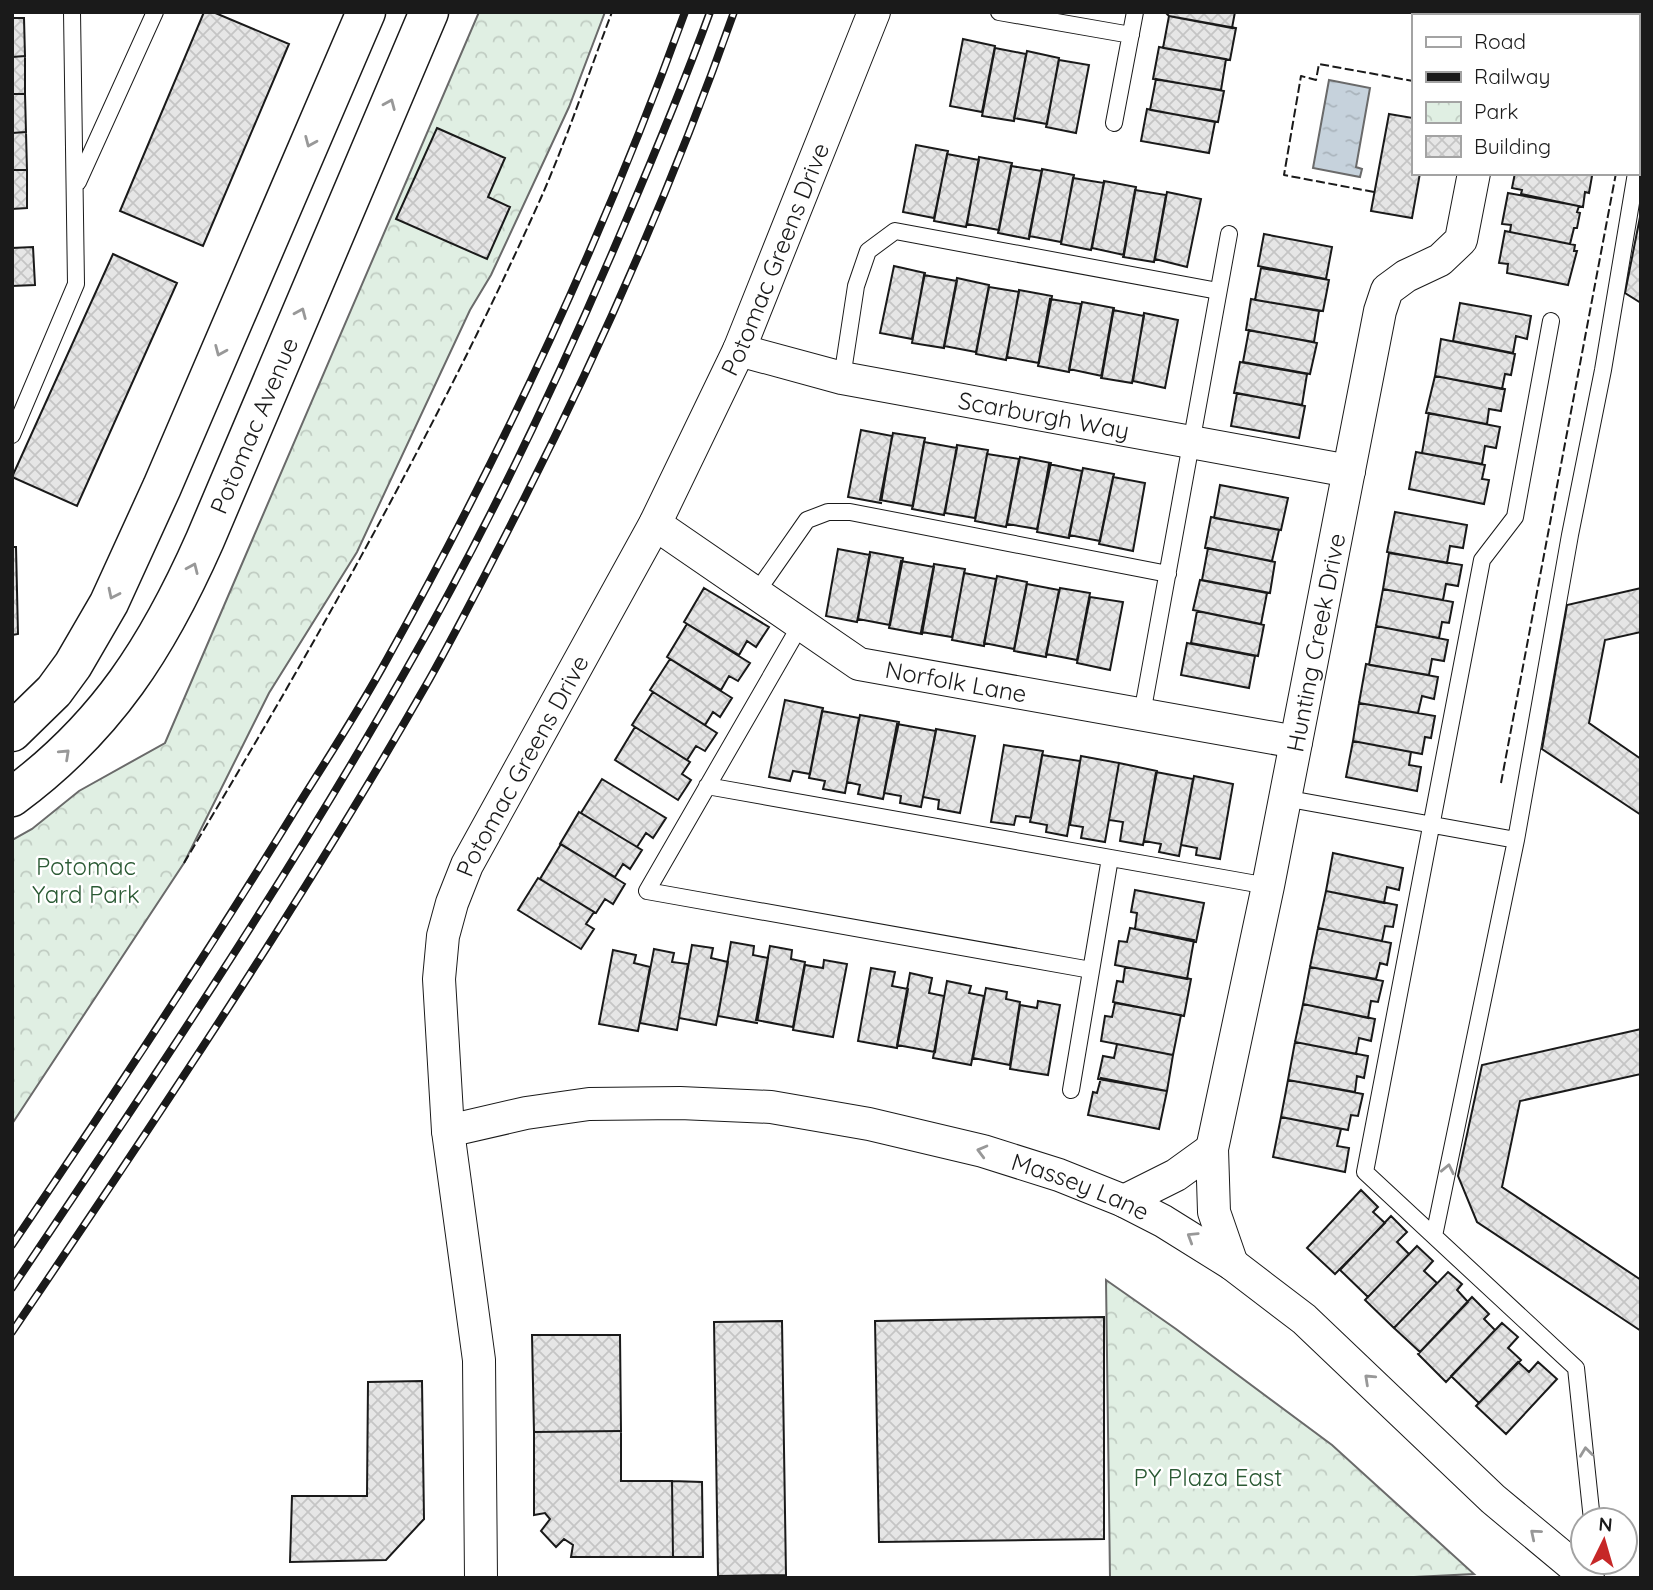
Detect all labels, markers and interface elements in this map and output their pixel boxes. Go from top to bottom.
legend [1412,14,1639,175]
text: Road [1474,28,1526,54]
text: Railway [1474,63,1550,89]
text: Park [1474,98,1518,124]
one-way arrow [382,99,396,111]
text: Building [1474,133,1551,159]
one-way arrow [304,135,318,148]
street label: Potomac Greens Drive [714,138,835,380]
one-way arrow [293,308,307,321]
street label: Potomac Avenue [203,333,304,518]
one-way arrow [214,344,228,357]
street label: Scarburgh Way [956,385,1132,445]
street label: Hunting Creek Drive [1279,531,1351,754]
one-way arrow [185,562,199,575]
one-way arrow [108,587,122,599]
street label: Potomac Greens Drive [449,650,595,881]
street label: Norfolk Lane [883,654,1029,709]
one-way arrow [57,750,70,762]
park label: Potomac Yard Park [32,851,140,909]
one-way arrow [976,1145,988,1159]
street label: Massey Lane [1008,1146,1154,1226]
one-way arrow [1440,1163,1455,1175]
one-way arrow [1186,1232,1199,1245]
one-way arrow [1364,1375,1377,1388]
one-way arrow [1578,1446,1593,1458]
park label: PY Plaza East [1134,1462,1282,1492]
north arrow [1569,1506,1639,1576]
text: N [1597,1512,1613,1537]
one-way arrow [1531,1530,1544,1542]

